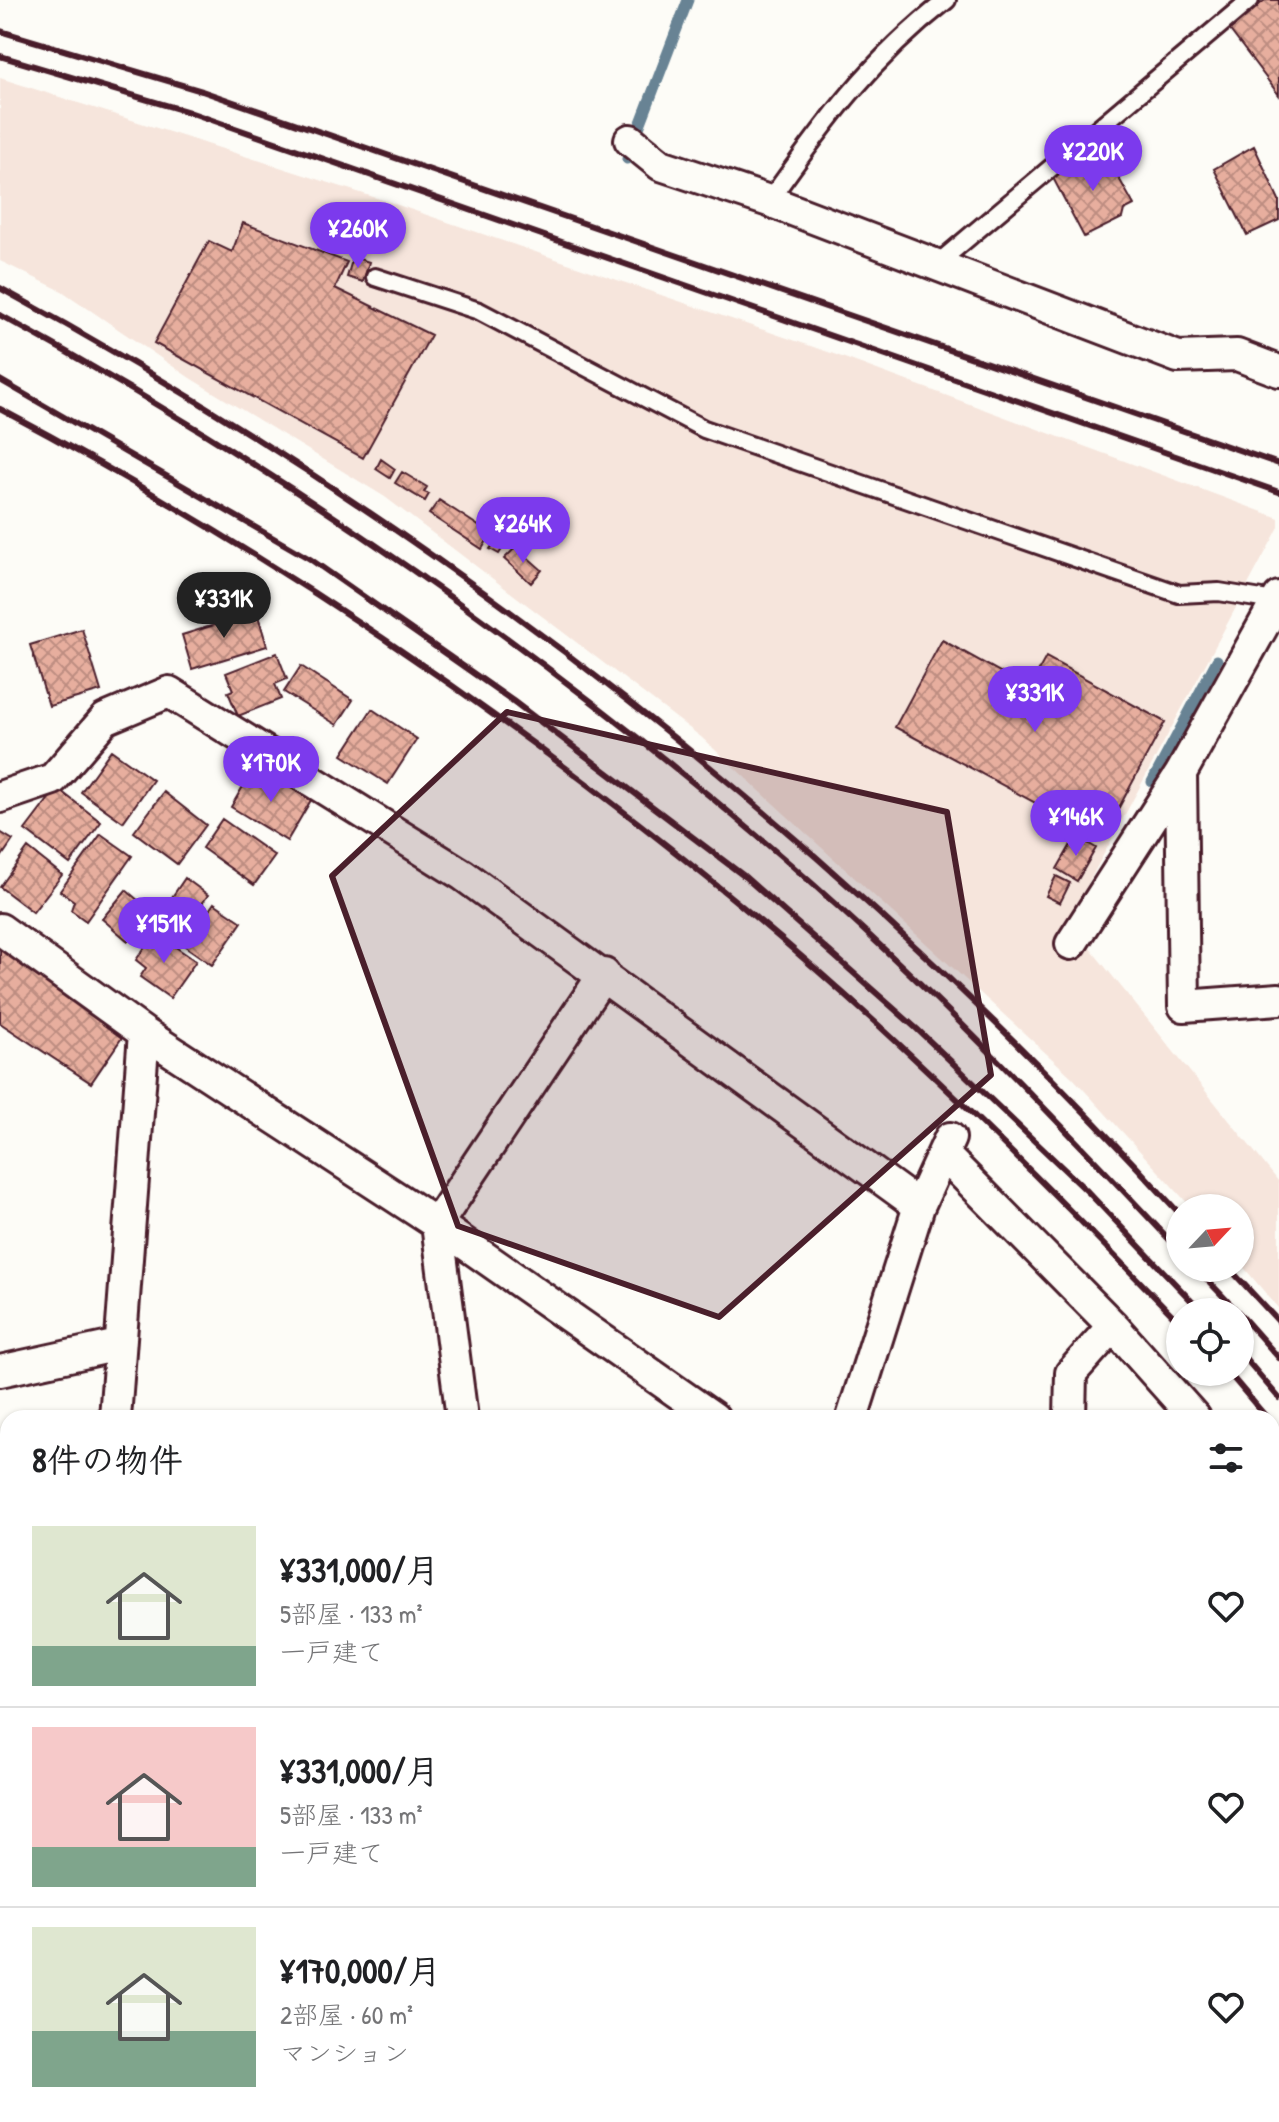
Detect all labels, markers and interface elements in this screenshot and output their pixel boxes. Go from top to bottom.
pin: ¥220K [1037,125,1149,193]
text: ¥220K [1062,133,1124,168]
pin: ¥260K [302,202,414,270]
text: ¥260K [328,210,388,245]
pin: ¥264K [467,497,579,565]
text: ¥264K [494,505,552,540]
pin: ¥331K [168,572,280,640]
text: ¥331K [195,580,253,615]
pin: ¥331K [979,666,1091,734]
text: ¥331K [1006,674,1064,709]
pin: ¥170K [215,736,327,804]
text: ¥170K [241,744,301,779]
pin: ¥146K [1020,790,1132,858]
text: ¥146K [1048,798,1104,833]
pin: ¥151K [108,897,220,965]
text: ¥151K [136,905,192,940]
north arrow [1166,1194,1254,1282]
map controls [1166,1194,1254,1386]
button: locate [1166,1298,1254,1386]
icon: filters [1204,1436,1248,1480]
text: 8件の物件 [32,1437,183,1483]
text: ¥331,000/月 [280,1547,440,1593]
icon: home [96,1558,192,1654]
icon: heart [1204,1584,1248,1628]
text: 5部屋 · 133 m² [280,1596,423,1631]
text: 一戸建て [280,1634,384,1669]
text: ¥331,000/月 [280,1748,440,1794]
icon: home [96,1759,192,1855]
icon: heart [1204,1785,1248,1829]
text: 5部屋 · 133 m² [280,1797,423,1832]
text: 一戸建て [280,1835,384,1870]
text: ¥170,000/月 [280,1948,441,1994]
icon: home [96,1959,192,2055]
icon: heart [1204,1985,1248,2029]
text: 2部屋 · 60 m² [280,1997,413,2032]
text: マンション [280,2035,409,2070]

